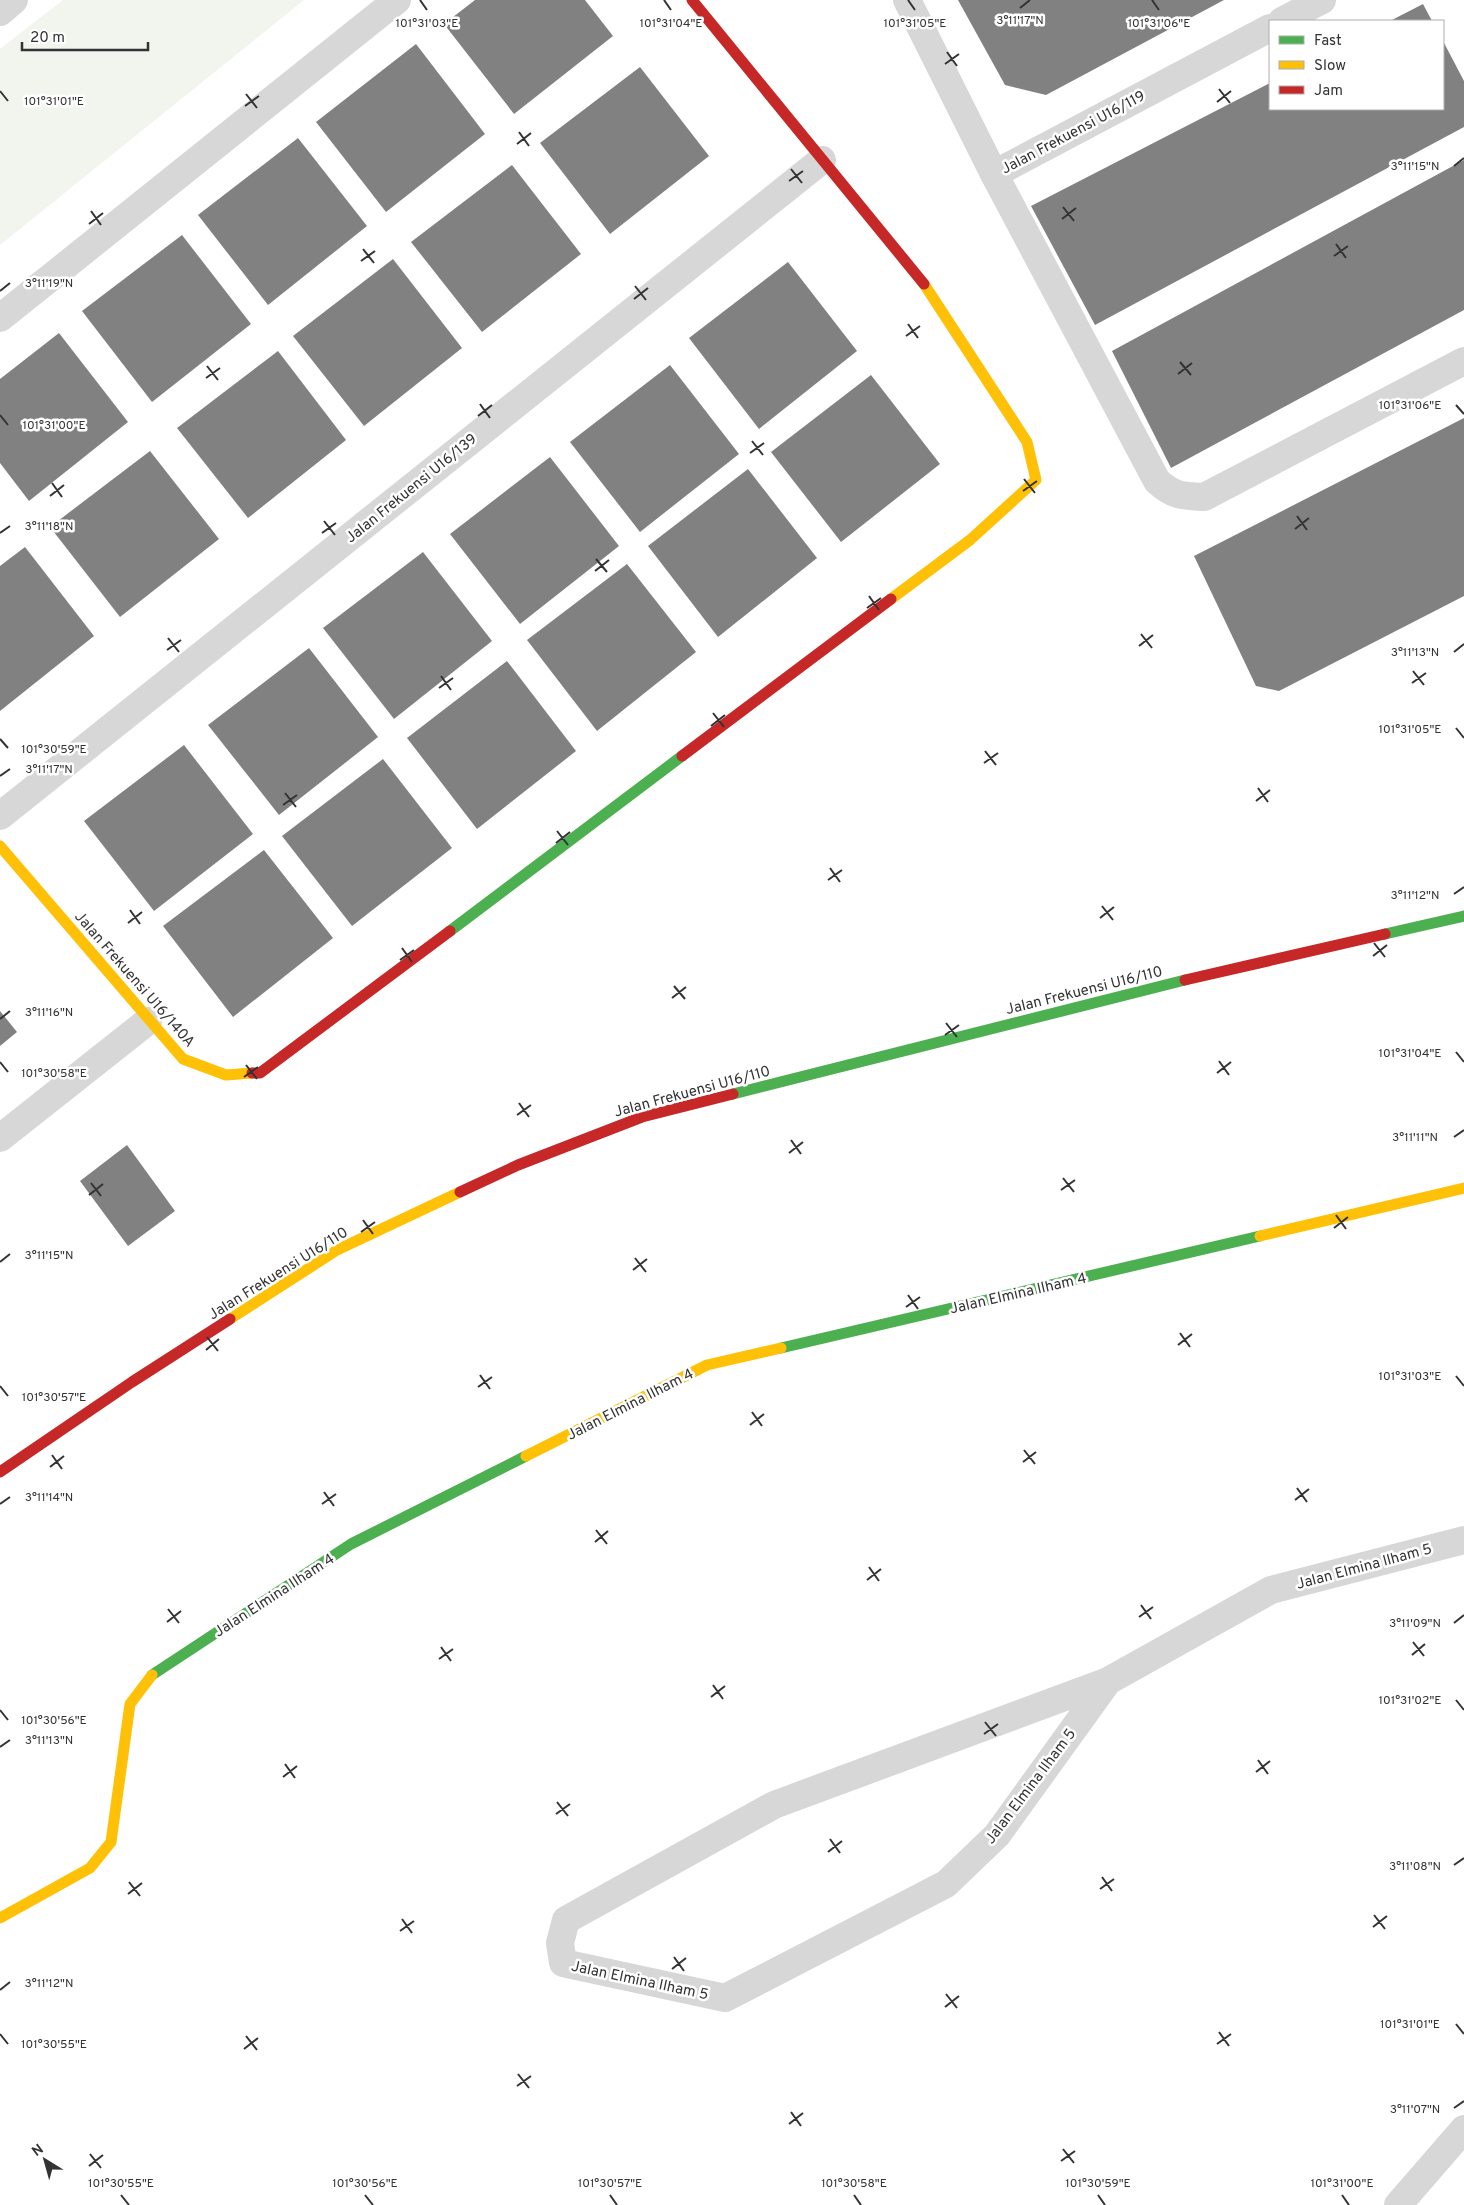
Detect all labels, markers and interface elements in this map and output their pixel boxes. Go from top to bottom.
text: 3°11'17"N [996,13,1044,29]
text: 101°31'03"E [396,16,458,32]
text: 101°31'04"E [640,16,703,32]
text: 101°31'05"E [884,16,947,32]
text: 101°31'06"E [1128,16,1190,32]
scale bar [22,20,149,52]
legend [1269,20,1444,110]
text: 20 m [30,29,65,48]
text: Fast [1314,32,1342,51]
text: Slow [1314,57,1346,76]
text: Jam [1314,82,1343,101]
street label: Jalan Frekuensi U16/119 [998,87,1149,179]
text: 101°31'01"E [24,94,84,110]
text: 3°11'15"N [1391,159,1439,175]
text: 3°11'19"N [25,276,73,292]
text: 101°31'06"E [1379,398,1441,414]
text: 101°31'00"E [22,418,86,434]
street label: Jalan Frekuensi U16/139 [342,430,481,548]
text: 3°11'18"N [25,519,73,535]
text: 3°11'13"N [1391,645,1439,661]
text: 101°31'05"E [1379,722,1442,738]
text: 101°30'59"E [21,742,87,758]
text: 3°11'17"N [25,762,73,778]
text: 3°11'12"N [1391,888,1439,904]
street label: Jalan Frekuensi U16/140A [70,908,198,1052]
street label: Jalan Frekuensi U16/110 [1004,963,1165,1020]
text: 3°11'16"N [25,1005,73,1021]
text: 101°31'04"E [1379,1046,1442,1062]
street label: Jalan Frekuensi U16/110 [612,1062,773,1122]
text: 101°30'58"E [21,1066,87,1082]
text: 3°11'11"N [1392,1130,1438,1146]
street label: Jalan Frekuensi U16/110 [205,1224,352,1325]
text: 3°11'15"N [25,1248,73,1264]
street label: Jalan Elmina Ilham 4 [948,1269,1089,1319]
street label: Jalan Elmina Ilham 4 [564,1365,697,1446]
text: 101°31'03"E [1379,1369,1441,1385]
text: 101°30'57"E [22,1390,86,1406]
text: 3°11'14"N [25,1490,73,1506]
street label: Jalan Elmina Ilham 5 [1294,1540,1434,1595]
street label: Jalan Elmina Ilham 4 [211,1550,339,1642]
text: 3°11'09"N [1389,1616,1441,1632]
text: 101°31'02"E [1379,1693,1441,1709]
text: 101°30'56"E [21,1713,87,1729]
street label: Jalan Elmina Ilham 5 [982,1725,1081,1848]
text: 3°11'13"N [25,1733,73,1749]
text: 3°11'08"N [1389,1859,1441,1875]
street label: Jalan Elmina Ilham 5 [569,1958,710,2005]
text: 3°11'12"N [25,1976,73,1992]
text: 101°31'01"E [1380,2017,1440,2033]
text: 101°30'55"E [21,2037,87,2053]
text: 3°11'07"N [1390,2102,1440,2118]
north arrow [20,2135,70,2185]
text: N [29,2141,47,2161]
text: 101°30'55"E [88,2176,154,2192]
text: 101°30'56"E [332,2176,398,2192]
text: 101°30'57"E [578,2176,642,2192]
text: 101°30'58"E [821,2176,887,2192]
text: 101°30'59"E [1065,2176,1131,2192]
text: 101°31'00"E [1310,2176,1374,2192]

